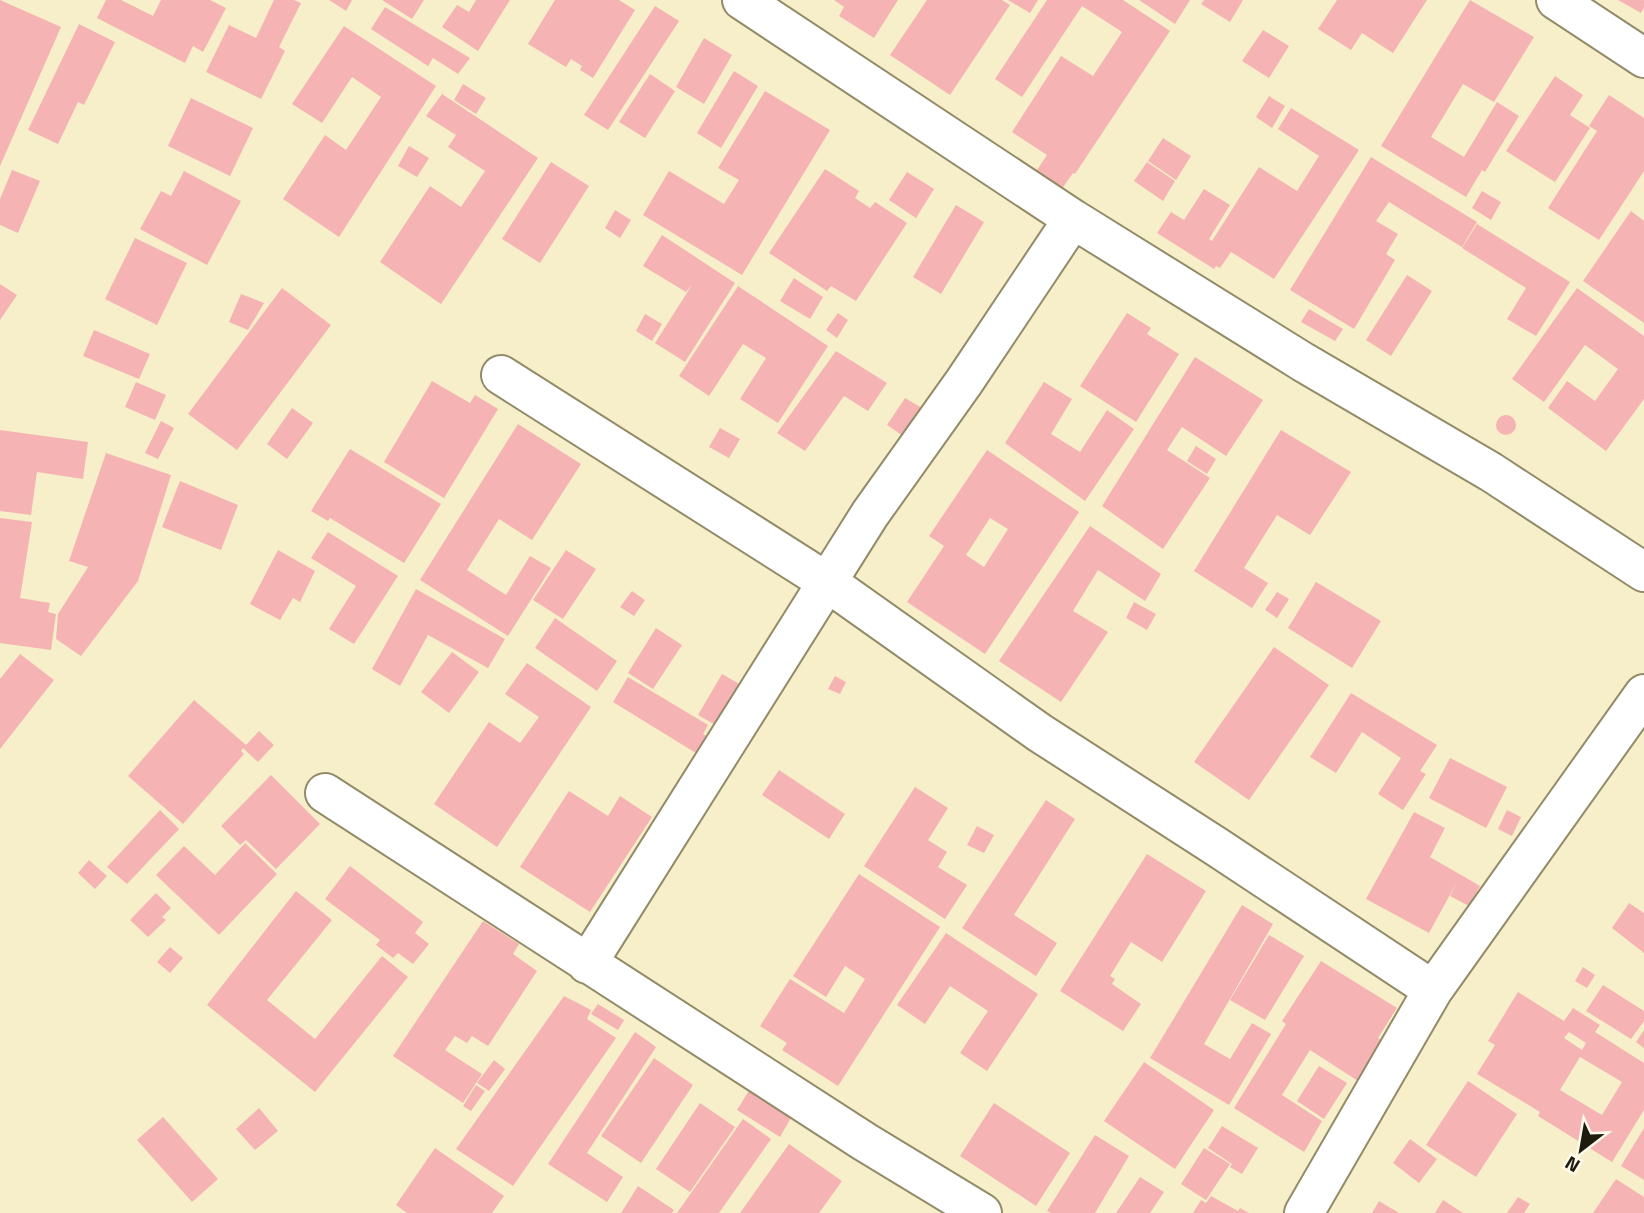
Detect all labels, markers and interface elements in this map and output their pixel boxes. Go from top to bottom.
north arrow [1546,1115,1616,1185]
text: N [1559,1149,1585,1181]

